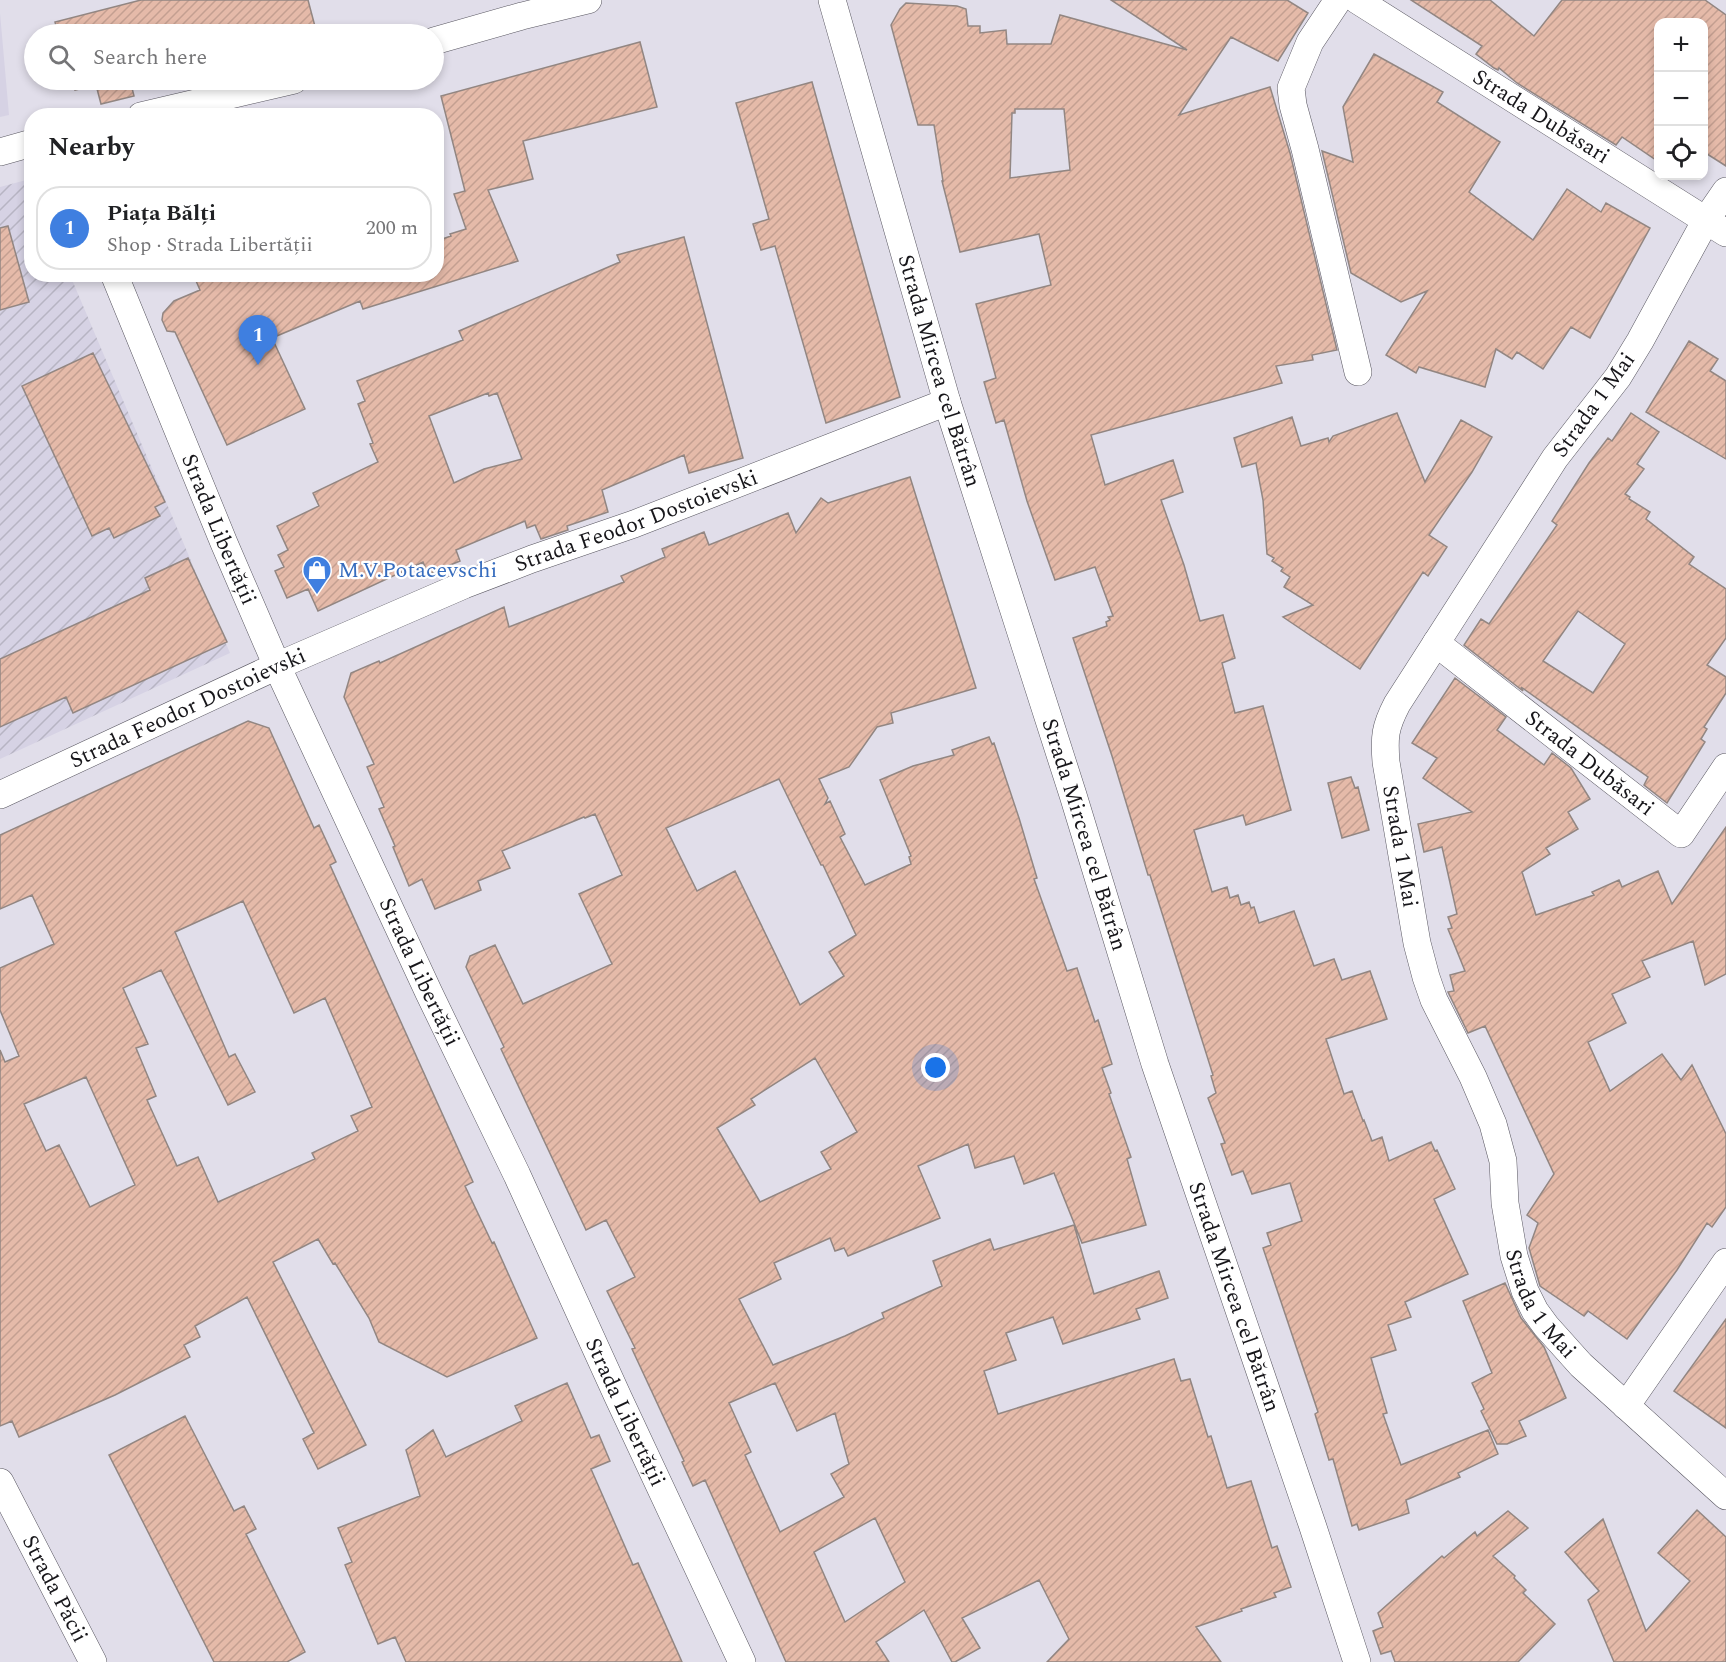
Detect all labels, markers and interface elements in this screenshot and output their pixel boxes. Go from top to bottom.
map controls [1654,18,1708,180]
button: + [1654,18,1708,72]
search box [24,24,444,90]
icon: search [45,41,78,74]
text: Search here [93,41,207,74]
street label: Strada Dubăsari [1466,61,1616,172]
button: − [1654,72,1708,126]
button: locate [1654,126,1708,180]
text: Nearby [48,127,134,167]
text: Piața Bălți [107,197,216,230]
text: 1 [64,213,75,243]
text: 200 m [366,213,418,243]
text: Shop · Strada Libertății [107,230,313,260]
street label: Strada Mircea cel Bătrân [889,250,990,491]
pin: 1 [238,316,278,365]
street label: Strada 1 Mai [1544,345,1644,465]
street label: Strada Libertății [173,449,265,610]
street label: Strada Fеodor Dostoievski [510,461,763,581]
shop icon: M.V.Potacevschi [301,554,333,596]
place label: M.V.Potacevschi [338,554,497,587]
street label: Strada Fеodor Dostoievski [64,639,311,777]
street label: Strada Dubăsari [1518,702,1662,824]
street label: Strada Mircea cel Bătrân [1033,714,1136,955]
street label: Strada 1 Mai [1374,783,1427,910]
street label: Strada Libertății [370,892,469,1052]
your location [921,1053,950,1082]
street label: Strada Mircea cel Bătrân [1180,1177,1289,1416]
street label: Strada 1 Mai [1497,1246,1584,1366]
street label: Strada Libertății [577,1332,674,1492]
street label: Strada Păcii [14,1529,97,1648]

